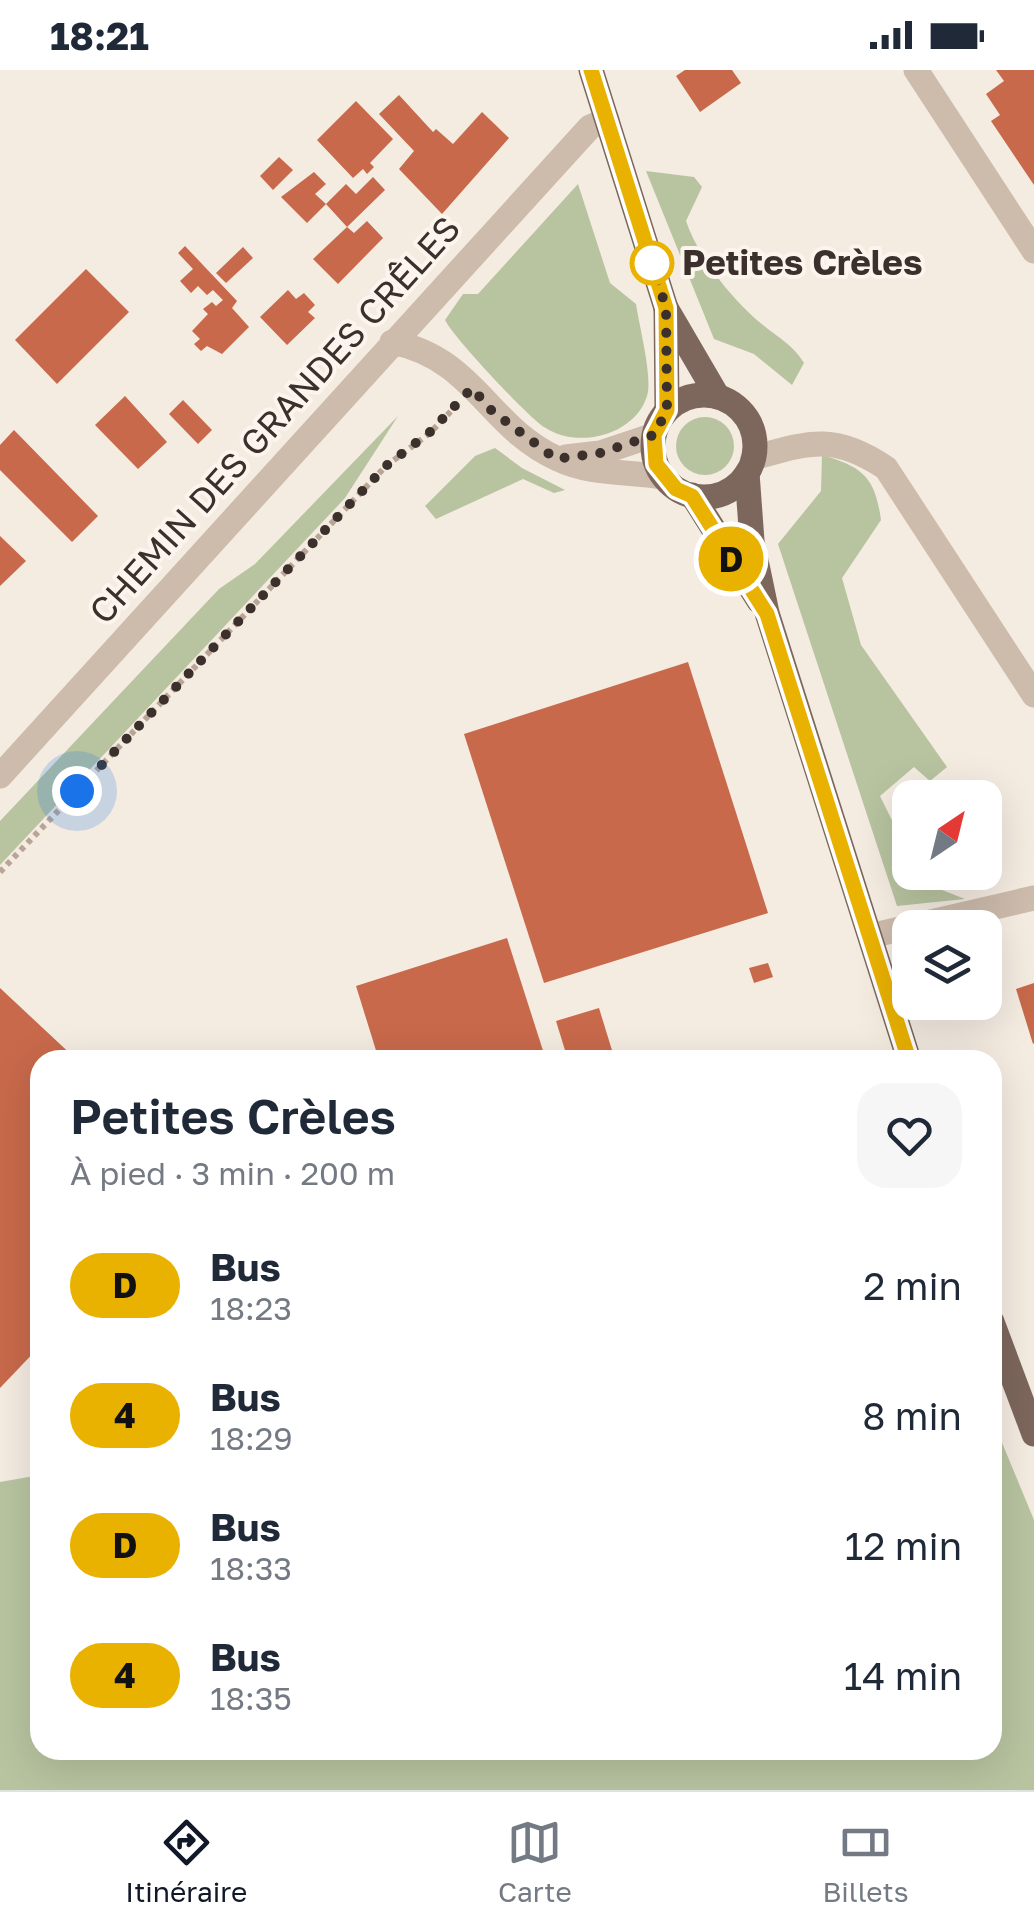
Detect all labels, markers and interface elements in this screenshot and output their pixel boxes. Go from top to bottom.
text: 18:21 [50,13,149,58]
street label: CHEMIN DES GRANDES CRÊLES [80,207,468,632]
place label: Petites Crèles [682,241,923,283]
marker: Petites Crèles [631,242,673,284]
line badge: D [698,526,764,592]
text: D [718,538,744,580]
your location [52,766,102,816]
north arrow [892,780,1002,890]
map controls [892,780,1002,1020]
button: layers [892,910,1002,1020]
button: heart [857,1083,962,1188]
text: Petites Crèles [70,1087,396,1145]
text: À pied · 3 min · 200 m [70,1154,395,1192]
text: Bus [210,1244,281,1289]
text: 2 min [863,1263,962,1308]
text: D [112,1264,138,1306]
text: 18:23 [210,1289,292,1327]
text: Bus [210,1374,281,1419]
text: 8 min [862,1393,962,1438]
text: 4 [114,1394,136,1436]
text: 18:29 [210,1419,293,1457]
text: Bus [210,1504,281,1549]
text: 12 min [845,1523,962,1568]
text: D [112,1524,138,1566]
text: 18:33 [210,1549,292,1587]
text: Bus [210,1634,281,1679]
text: 14 min [844,1653,962,1698]
text: 4 [114,1654,136,1696]
text: 18:35 [210,1679,292,1717]
tab: Itinéraire [125,1815,247,1908]
tab: Carte [498,1815,572,1908]
tab: Billets [822,1815,909,1908]

